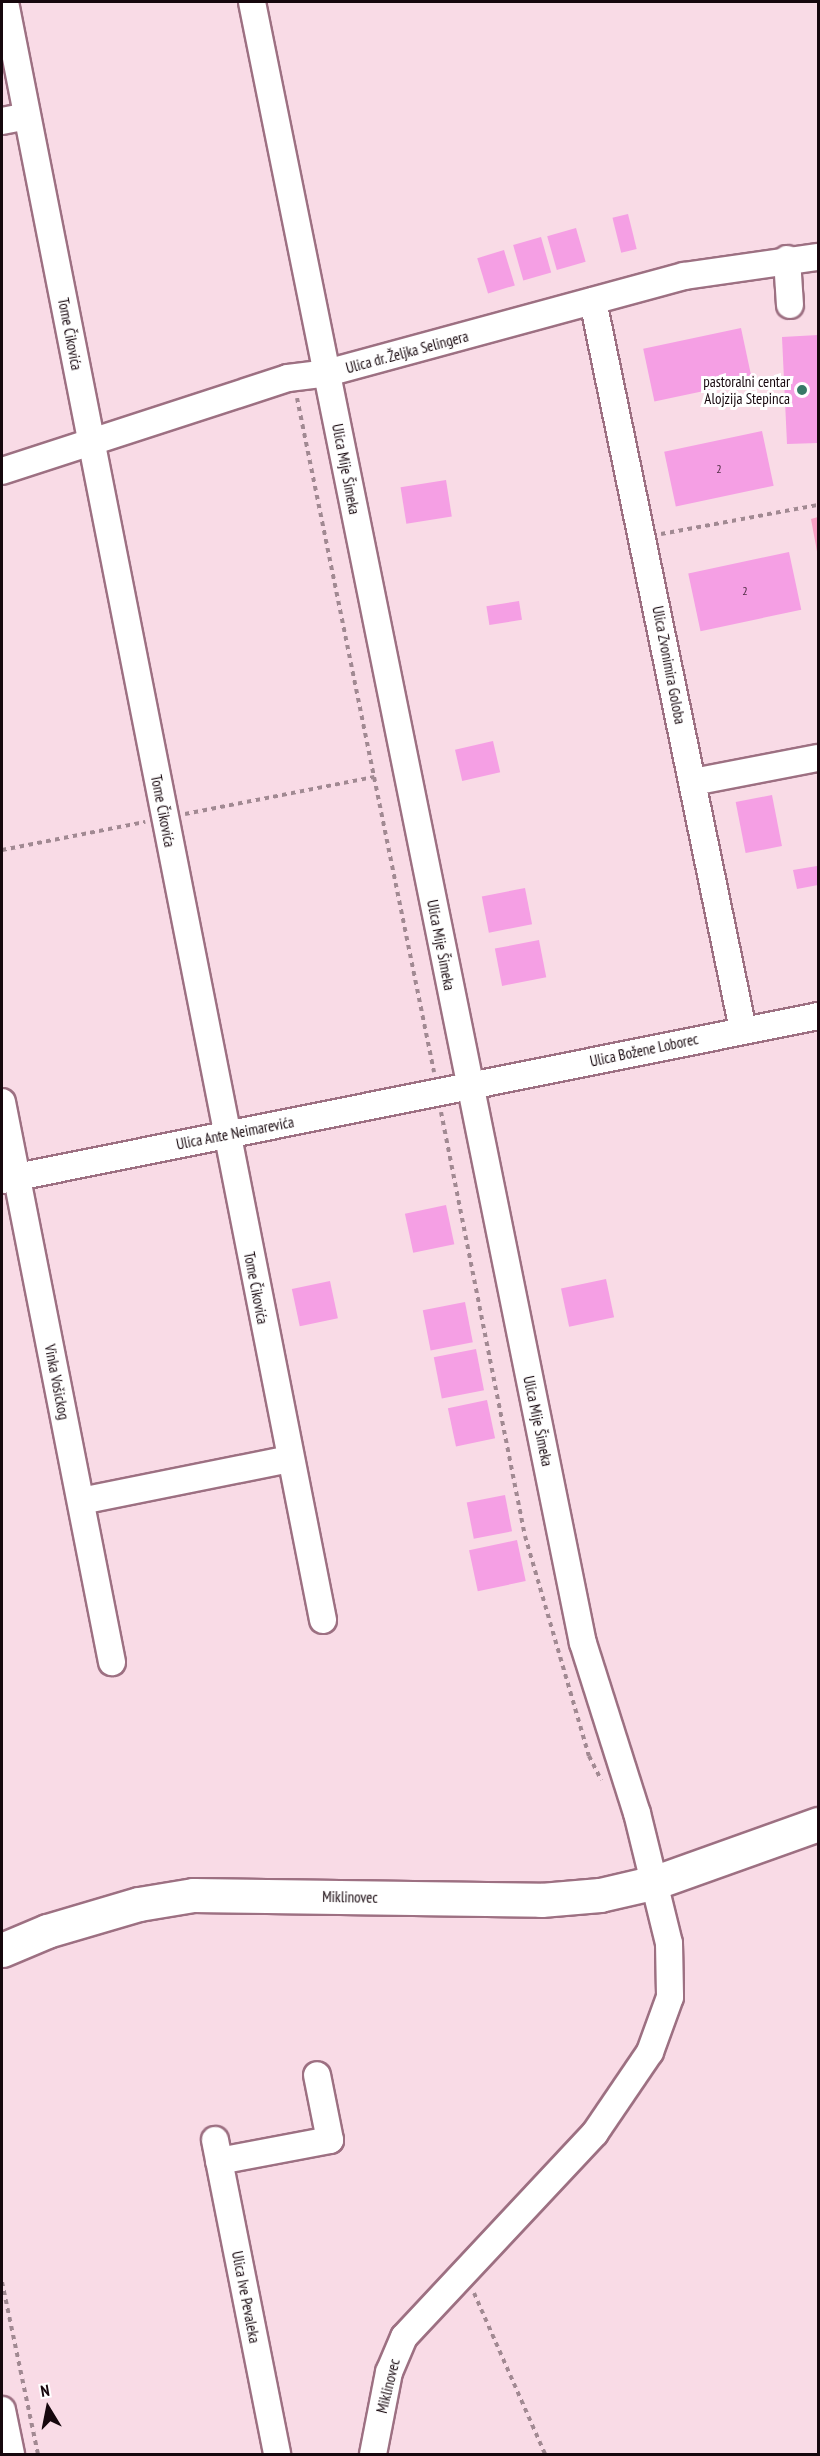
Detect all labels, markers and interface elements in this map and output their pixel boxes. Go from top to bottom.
street label: Tome Čikovića [54,296,86,372]
street label: Ulica dr. Željka Selingera [343,327,471,377]
place label: pastoralni centar Alojzija Stepinca [703,372,790,407]
marker: pastoralni centar Alojzija Stepinca [795,383,809,397]
street label: Ulica Mije Šimeka [328,422,364,516]
house number: 2 [716,462,722,476]
house number: 2 [742,584,748,598]
street label: Ulica Zvonimira Goloba [649,604,689,726]
street label: Tome Čikovića [147,773,179,849]
street label: Ulica Mije Šimeka [423,898,459,992]
street label: Ulica Božene Loborec [588,1030,700,1070]
street label: Ulica Ante Neimarevića [174,1113,296,1153]
street label: Tome Čikovića [240,1250,272,1326]
street label: Vinka Vošickog [41,1343,73,1421]
street label: Ulica Mije Šimeka [520,1374,556,1468]
street label: Miklinovec [322,1888,378,1906]
street label: Ulica Ive Pevaleka [228,2249,264,2345]
street label: Miklinovec [373,2357,403,2415]
north arrow [18,2378,78,2438]
text: N [39,2380,51,2401]

